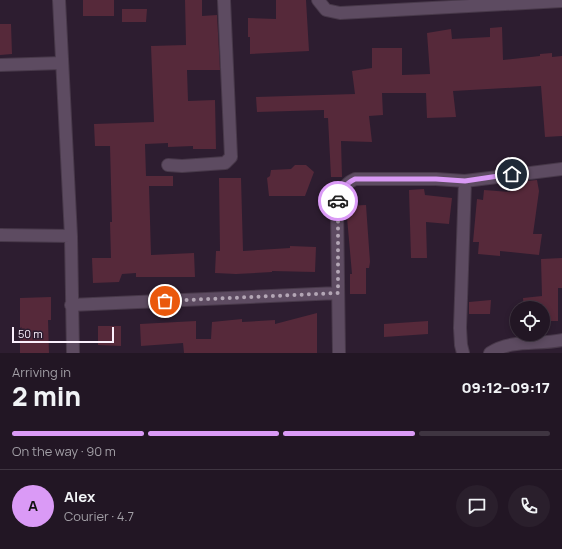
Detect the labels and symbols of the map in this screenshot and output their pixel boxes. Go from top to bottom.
pin [495,157,529,191]
courier [318,181,358,221]
pin [148,284,182,318]
scale bar [12,325,114,344]

